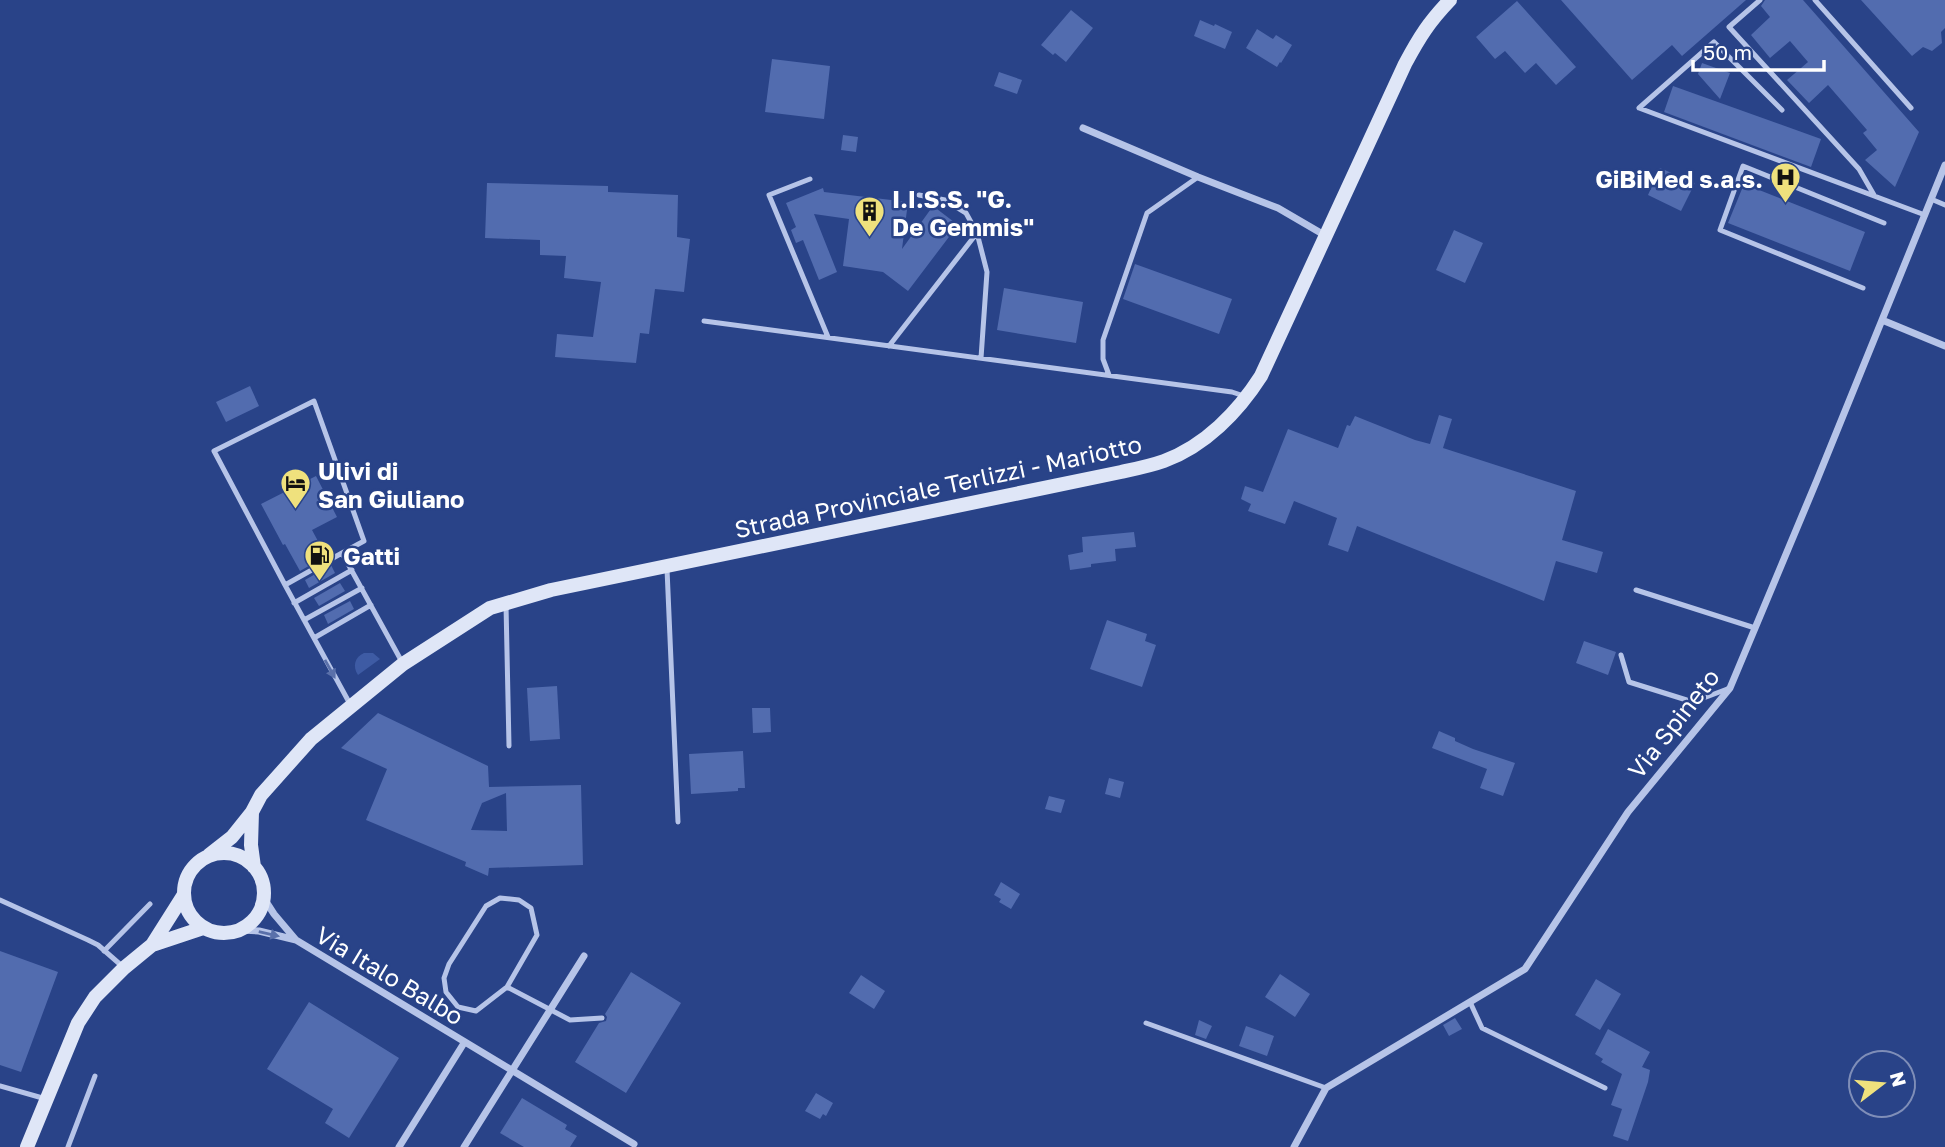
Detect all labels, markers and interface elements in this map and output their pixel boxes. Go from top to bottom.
scale bar [1693,28,1824,72]
text: 50 m [1703,39,1752,65]
hospital icon: GiBiMed s.a.s. [1769,161,1803,205]
place label: GiBiMed s.a.s. [1595,164,1763,193]
place label: I.I.S.S. "G. De Gemmis" [892,184,1034,241]
building icon: I.I.S.S. "G. De Gemmis" [852,195,886,239]
street label: Strada Provinciale Terlizzi - Mariotto [732,429,1144,543]
place label: Ulivi di San Giuliano [318,456,464,513]
hotel icon: Ulivi di San Giuliano [278,467,312,511]
fuel station icon: Gatti [303,538,337,582]
place label: Gatti [343,541,400,570]
one-way arrow [324,659,336,679]
street label: Via Spineto [1621,662,1725,784]
street label: Via Italo Balbo [311,920,469,1030]
one-way arrow [258,928,280,939]
north arrow [1847,1049,1917,1119]
text: N [1886,1069,1912,1089]

